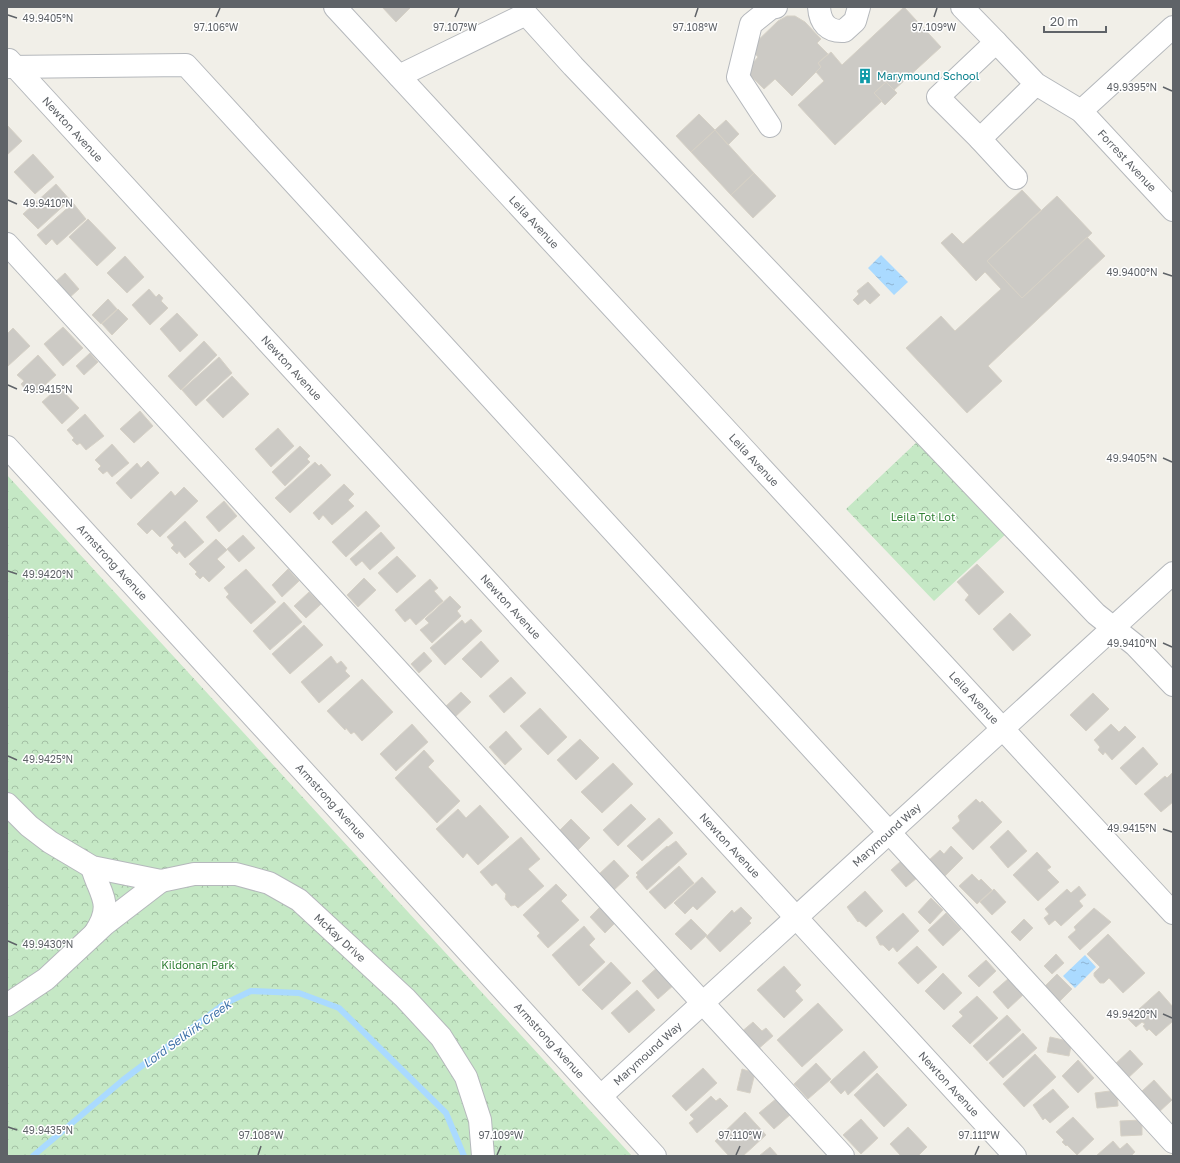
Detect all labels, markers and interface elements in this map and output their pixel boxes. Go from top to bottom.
scale bar [1044,8,1106,34]
text: 49.9405°N [23,12,73,24]
text: 20 m [1050,14,1078,29]
text: 97.106°W [194,21,239,33]
text: 97.107°W [433,21,477,33]
text: 97.108°W [673,21,718,33]
text: 97.109°W [912,21,957,33]
building icon: Marymound School [856,67,874,85]
place label: Marymound School [877,69,980,82]
text: 49.9395°N [1107,81,1157,93]
street label: Newton Avenue [40,94,106,164]
street label: Forrest Avenue [1096,127,1159,194]
street label: Leila Avenue [507,193,562,251]
text: 49.9410°N [23,197,73,209]
text: 49.9400°N [1106,266,1158,278]
street label: Newton Avenue [259,333,325,403]
text: 49.9415°N [23,383,73,395]
street label: Leila Avenue [727,431,782,489]
text: 49.9405°N [1107,452,1157,464]
park label: Leila Tot Lot [891,510,955,523]
street label: Armstrong Avenue [75,521,150,602]
text: 49.9420°N [23,568,73,580]
street label: Newton Avenue [478,571,544,641]
text: 49.9410°N [1107,637,1157,649]
street label: Leila Avenue [947,669,1002,726]
text: 49.9425°N [23,753,73,765]
street label: Armstrong Avenue [293,761,369,841]
street label: Marymound Way [849,800,923,869]
street label: Newton Avenue [697,810,763,880]
text: 49.9415°N [1107,822,1157,834]
street label: McKay Drive [312,911,369,964]
text: 49.9430°N [23,938,73,950]
park label: Kildonan Park [161,958,235,971]
water label: Lord Selkirk Creek [140,996,235,1071]
street label: Armstrong Avenue [512,1000,588,1081]
text: 49.9420°N [1107,1008,1157,1020]
street label: Marymound Way [610,1019,684,1088]
street label: Newton Avenue [916,1049,982,1119]
text: 49.9435°N [23,1124,73,1136]
text: 97.108°W [239,1129,284,1141]
text: 97.109°W [479,1129,524,1141]
text: 97.110°W [718,1129,762,1141]
text: 97.111°W [958,1129,1000,1141]

